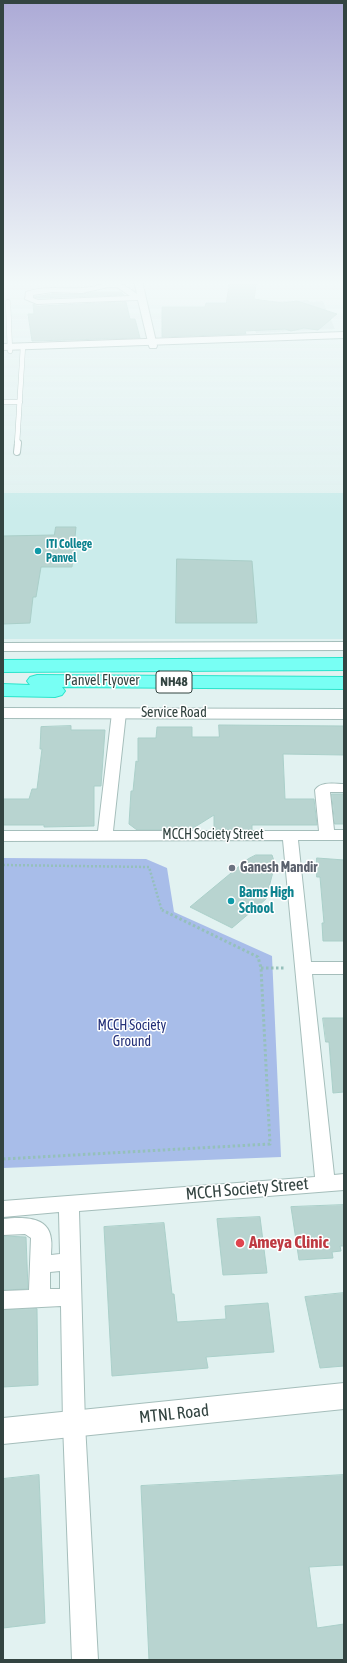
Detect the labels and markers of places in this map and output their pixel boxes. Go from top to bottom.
place label: ITI College Panvel [46,537,92,565]
marker: ITI College Panvel [33,546,43,556]
place label: Ganesh Mandir [240,860,317,876]
marker: Ganesh Mandir [227,863,237,873]
place label: Barns High School [239,885,294,918]
marker: Barns High School [226,896,236,906]
place label: Ameya Clinic [249,1233,329,1253]
marker: Ameya Clinic [234,1237,246,1249]

